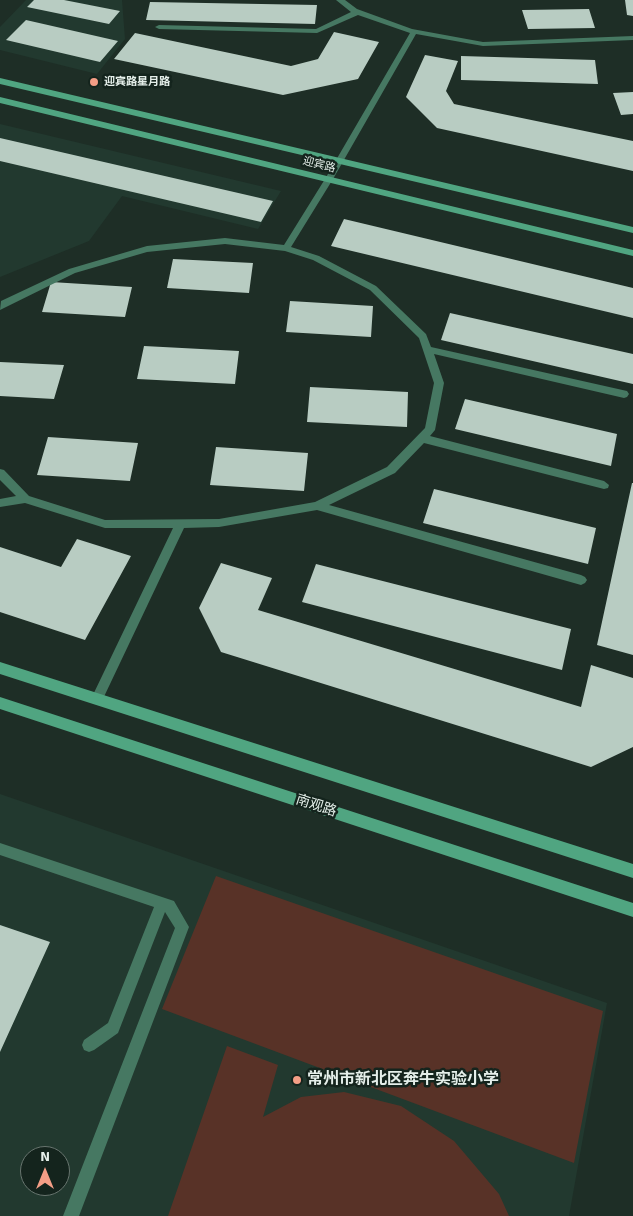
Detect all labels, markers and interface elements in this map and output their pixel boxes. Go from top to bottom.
place label: 迎宾路星月路 [104,75,170,89]
marker: 迎宾路星月路 [88,76,100,88]
street label: 迎宾路 [301,155,337,175]
street label: 南观路 [293,792,339,820]
place label: 常州市新北区奔牛实验小学 [307,1070,499,1090]
marker: 常州市新北区奔牛实验小学 [291,1074,303,1086]
north arrow [20,1146,70,1196]
text: N [40,1148,50,1165]

